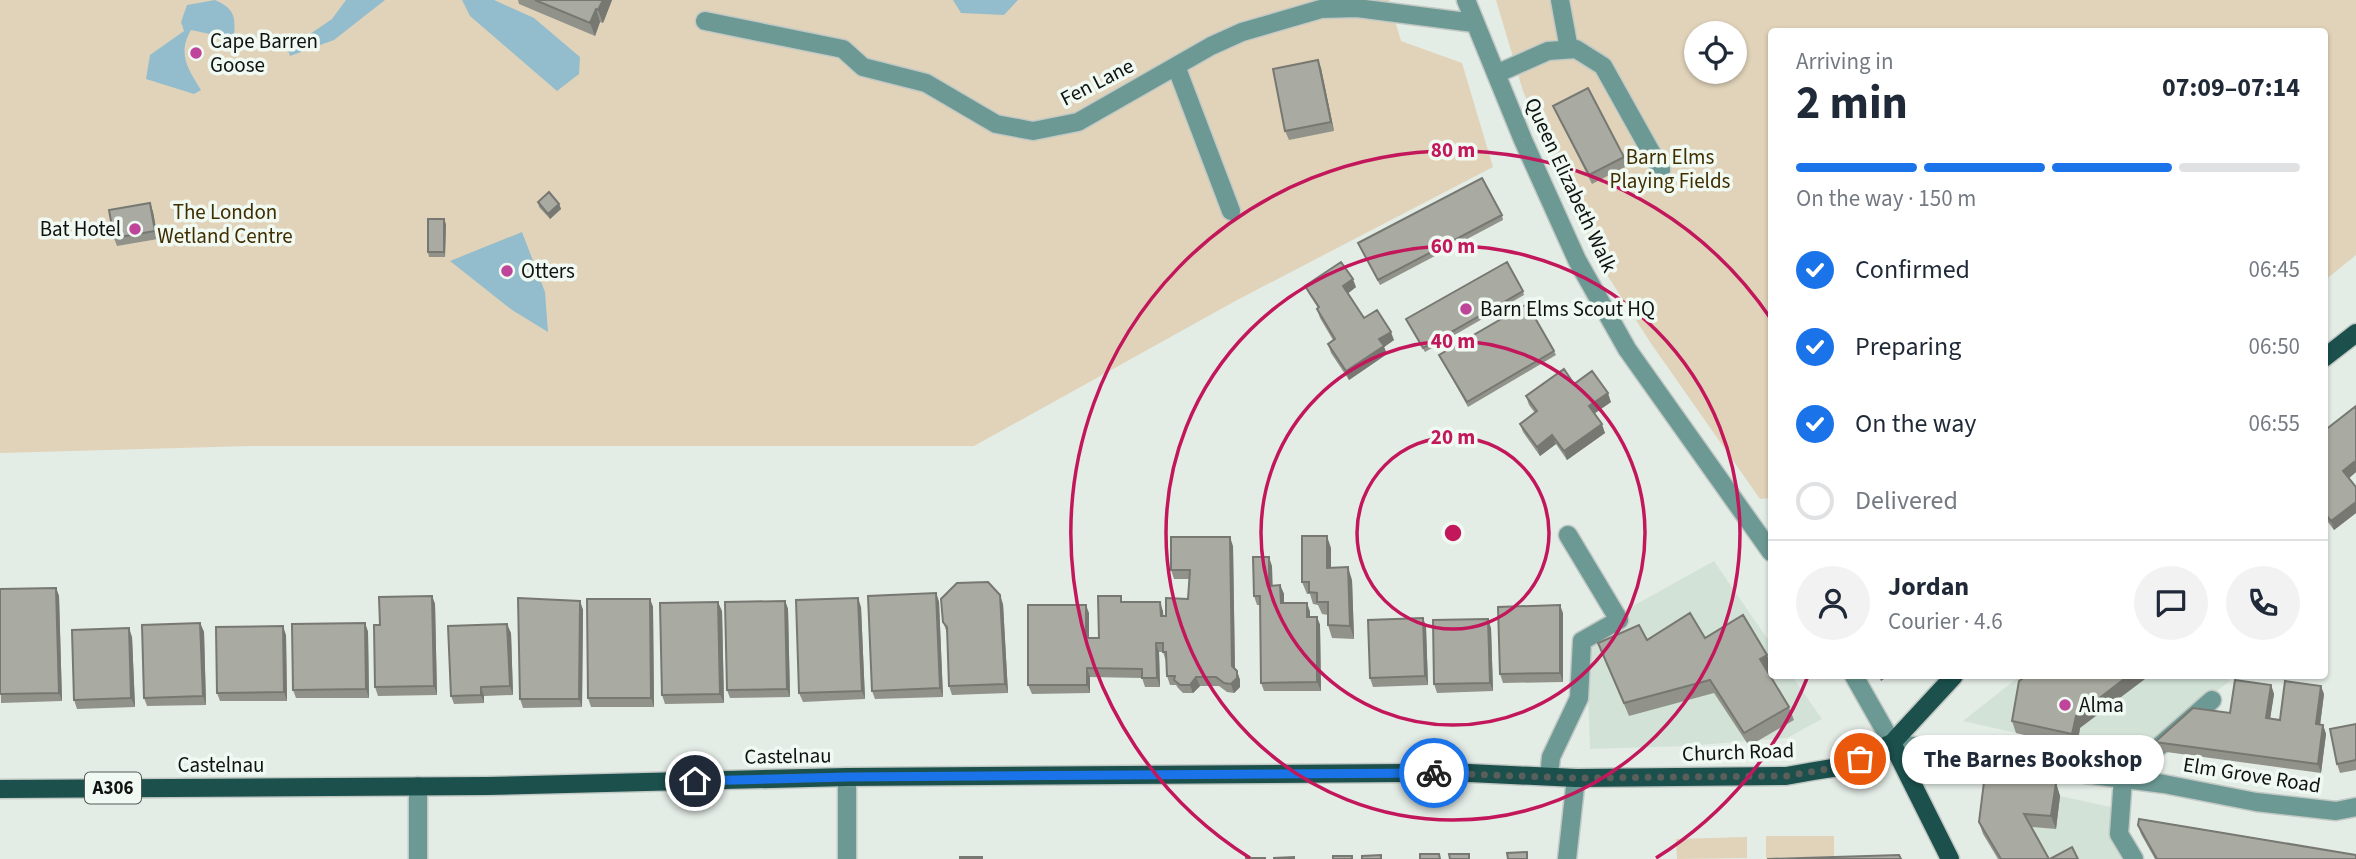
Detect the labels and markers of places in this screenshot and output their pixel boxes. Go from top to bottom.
place label: Cape Barren Goose [210,26,318,80]
marker: Cape Barren Goose [188,45,204,61]
place label: Bat Hotel [40,214,121,244]
marker: Bat Hotel [127,221,143,237]
place label: Otters [521,256,575,286]
marker: Otters [499,263,515,279]
place label: Barn Elms Scout HQ [1480,294,1655,324]
marker: Barn Elms Scout HQ [1458,301,1474,317]
centre of rings [1441,521,1465,545]
place label: Alma [2079,690,2124,720]
marker: Alma [2057,697,2073,713]
pin [1830,729,1890,789]
callout: The Barnes Bookshop [1902,734,2164,784]
pin [665,751,725,811]

